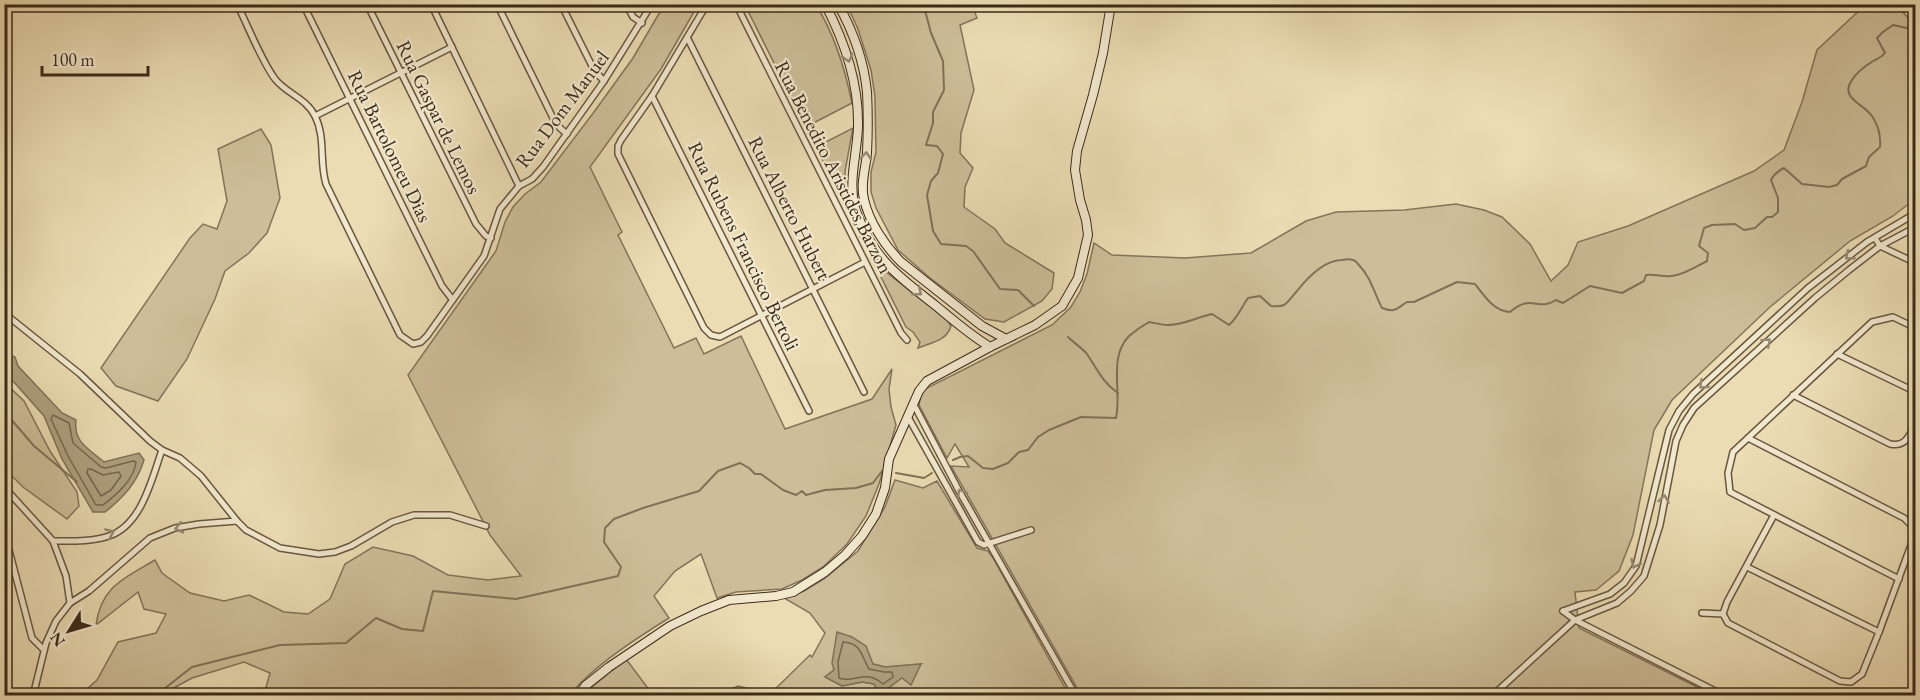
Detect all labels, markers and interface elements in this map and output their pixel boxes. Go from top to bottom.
street label: Rua Gaspar de Lemos [391,36,487,198]
scale bar [42,39,148,77]
street label: Rua Dom Manuel [509,45,615,173]
text: 100 m [51,48,95,71]
one-way arrow [841,52,853,63]
street label: Rua Benedito Aristides Barzon [769,56,899,278]
street label: Rua Bartolomeu Dias [342,66,438,226]
street label: Rua Alberto Hubert [743,132,838,285]
street label: Rua Rubens Francisco Bertoli [682,137,806,355]
one-way arrow [859,152,872,161]
one-way arrow [1845,249,1856,260]
one-way arrow [911,284,922,295]
one-way arrow [1760,338,1771,349]
one-way arrow [1699,378,1709,389]
one-way arrow [956,489,968,499]
one-way arrow [1657,494,1670,504]
one-way arrow [174,521,184,534]
one-way arrow [104,528,115,540]
one-way arrow [1630,558,1642,569]
north arrow [39,601,99,661]
text: N [45,628,70,651]

